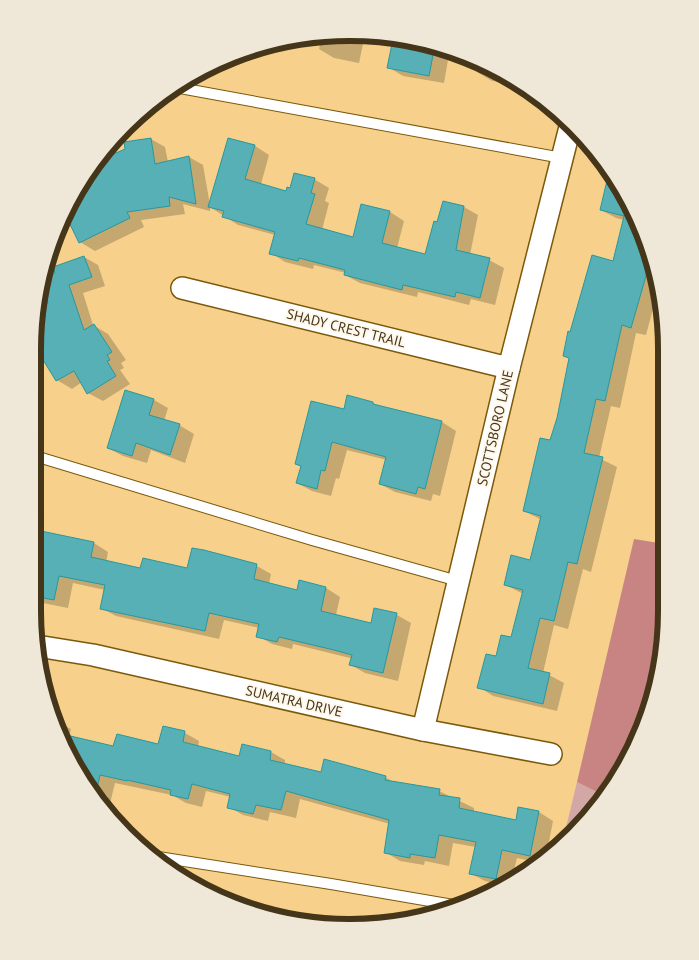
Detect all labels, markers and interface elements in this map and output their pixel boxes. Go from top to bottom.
street label: SHADY CREST TRAIL [285,305,407,351]
street label: SCOTTSBORO LANE [473,368,517,488]
street label: SUMATRA DRIVE [244,681,344,721]

